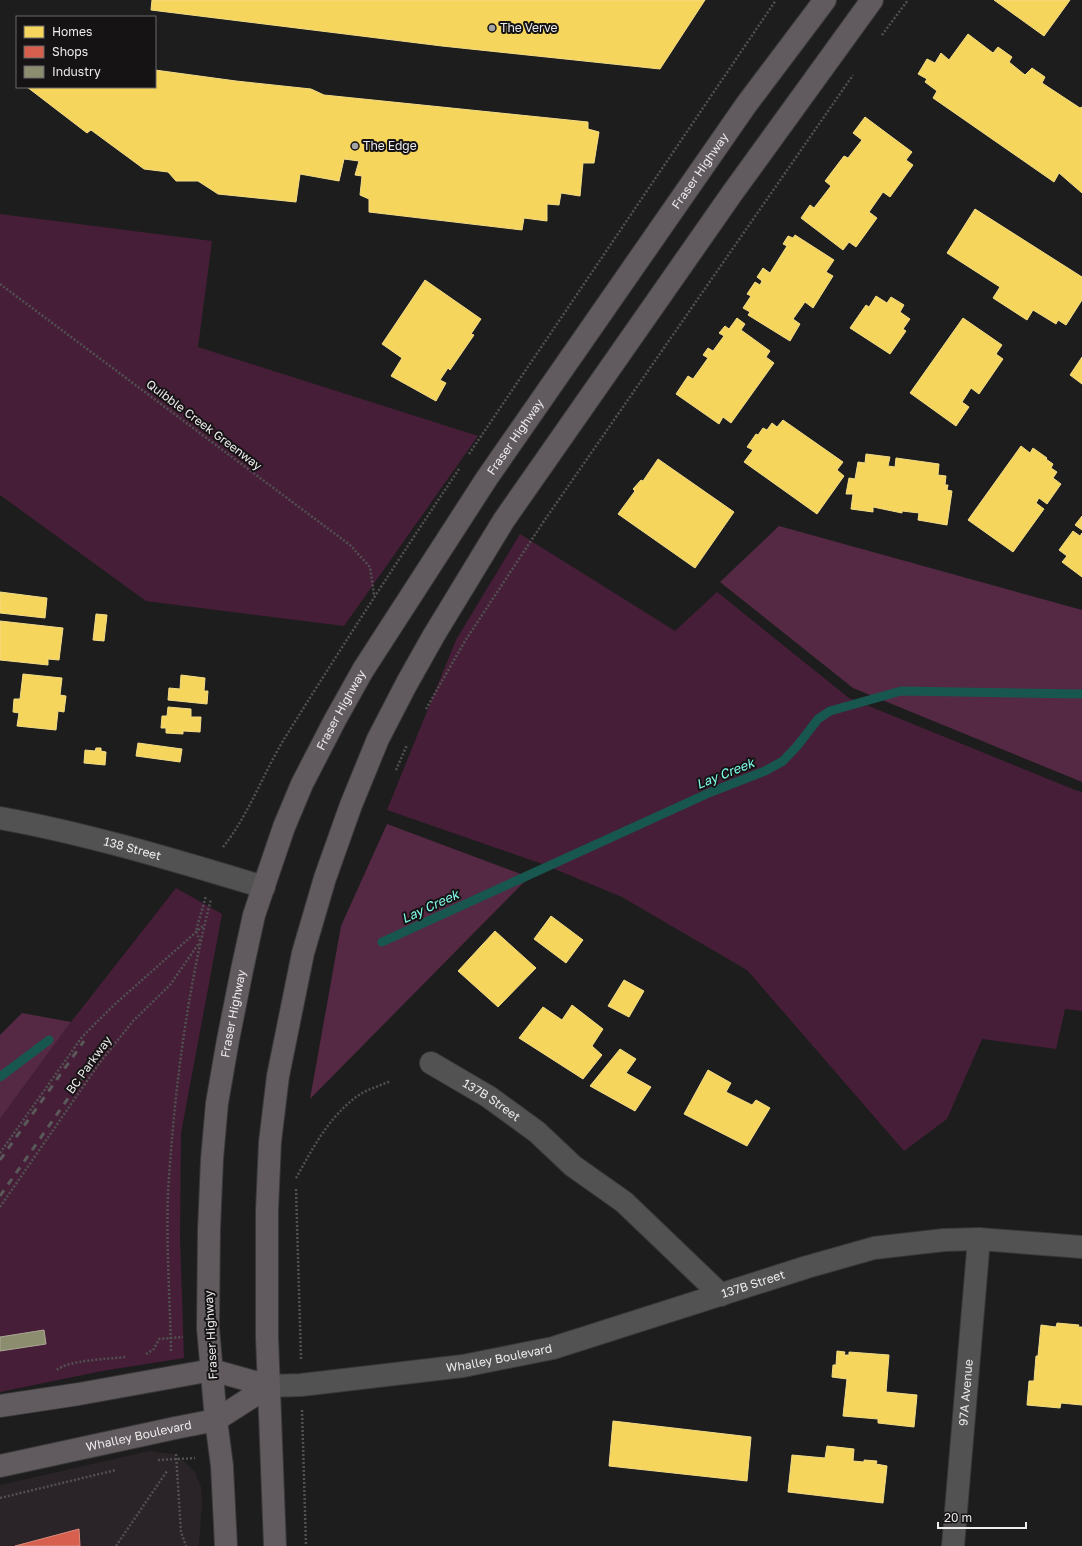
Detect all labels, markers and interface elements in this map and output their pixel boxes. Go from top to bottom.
legend [16,16,156,88]
place label: The Verve [500,20,558,35]
marker: The Verve [487,23,497,33]
text: Homes [52,24,92,39]
text: Shops [52,44,88,59]
text: Industry [52,64,101,79]
street label: Fraser Highway [668,130,732,212]
place label: The Edge [363,138,417,153]
marker: The Edge [350,141,360,151]
street label: Quibble Creek Greenway [143,376,265,473]
street label: Fraser Highway [483,396,547,478]
street label: Fraser Highway [313,667,369,753]
water label: Lay Creek [694,753,758,792]
street label: 138 Street [102,833,163,863]
water label: Lay Creek [399,885,463,926]
street label: Fraser Highway [217,968,249,1059]
street label: BC Parkway [63,1033,115,1097]
street label: 137B Street [460,1075,524,1124]
street label: 137B Street [719,1266,787,1301]
street label: Fraser Highway [201,1290,220,1380]
street label: Whalley Boulevard [445,1340,553,1375]
street label: 97A Avenue [955,1358,976,1427]
street label: Whalley Boulevard [84,1417,193,1454]
scale bar [938,1504,1026,1530]
text: 20 m [944,1510,972,1525]

